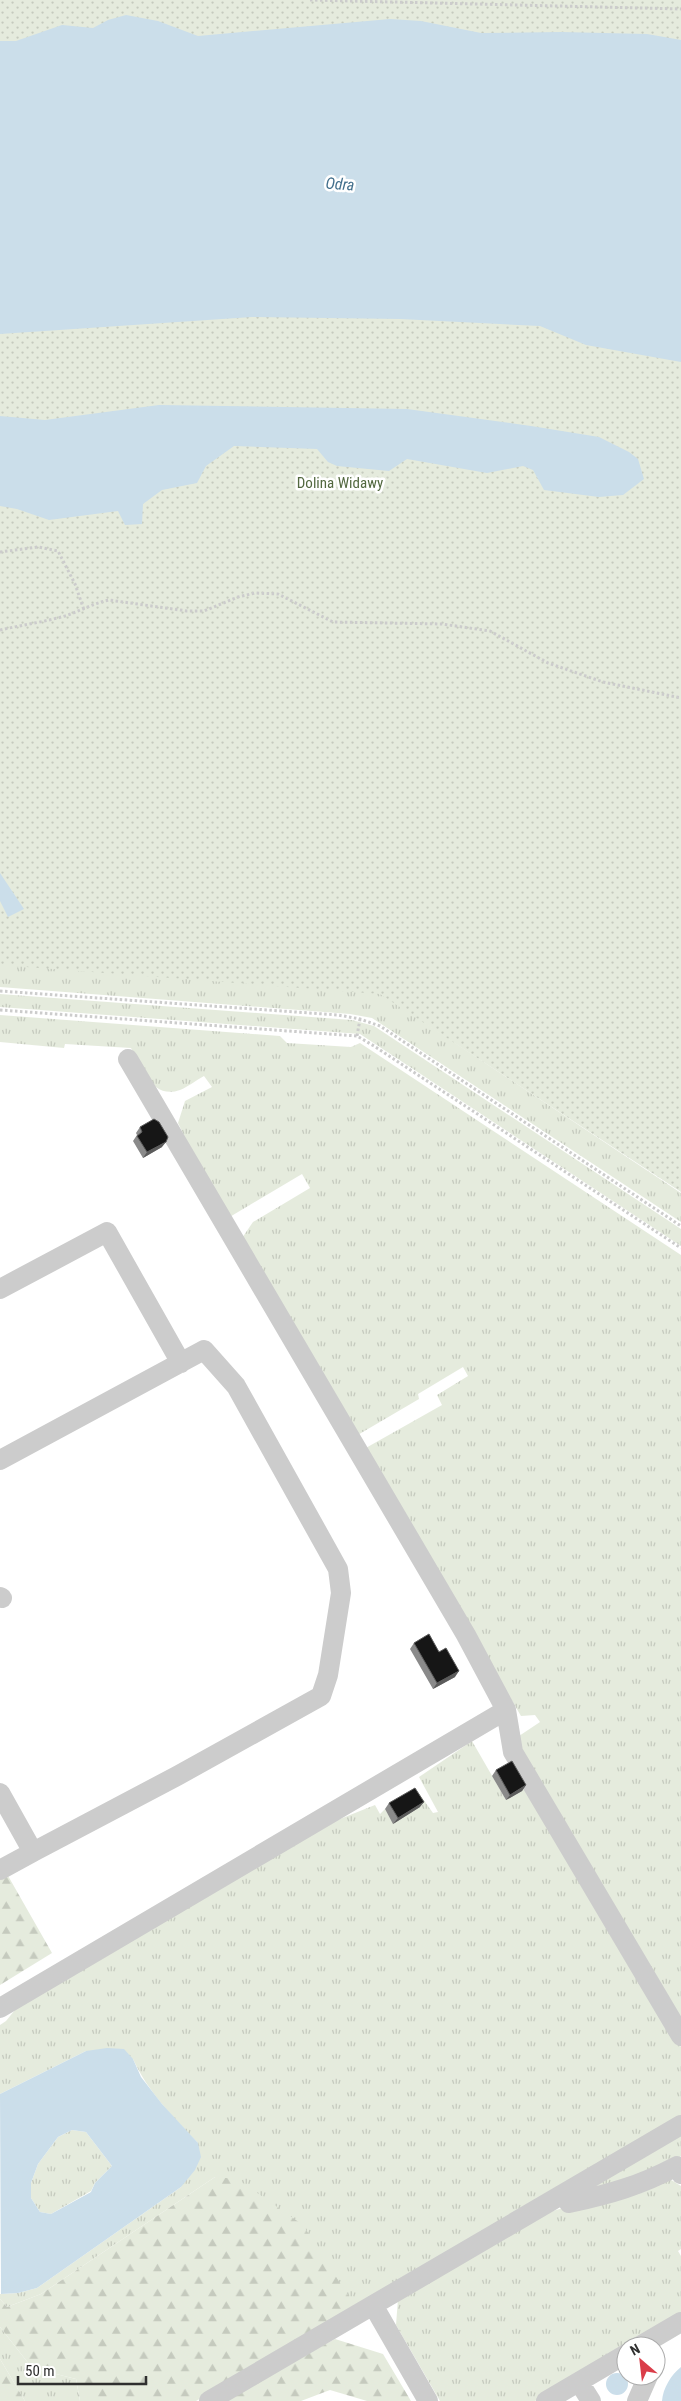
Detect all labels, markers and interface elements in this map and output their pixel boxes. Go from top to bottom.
water label: Odra [325,174,355,194]
park label: Dolina Widawy [297,474,383,492]
north arrow [616,2336,666,2386]
text: N [627,2340,642,2359]
scale bar [18,2354,145,2386]
text: 50 m [25,2362,55,2380]

